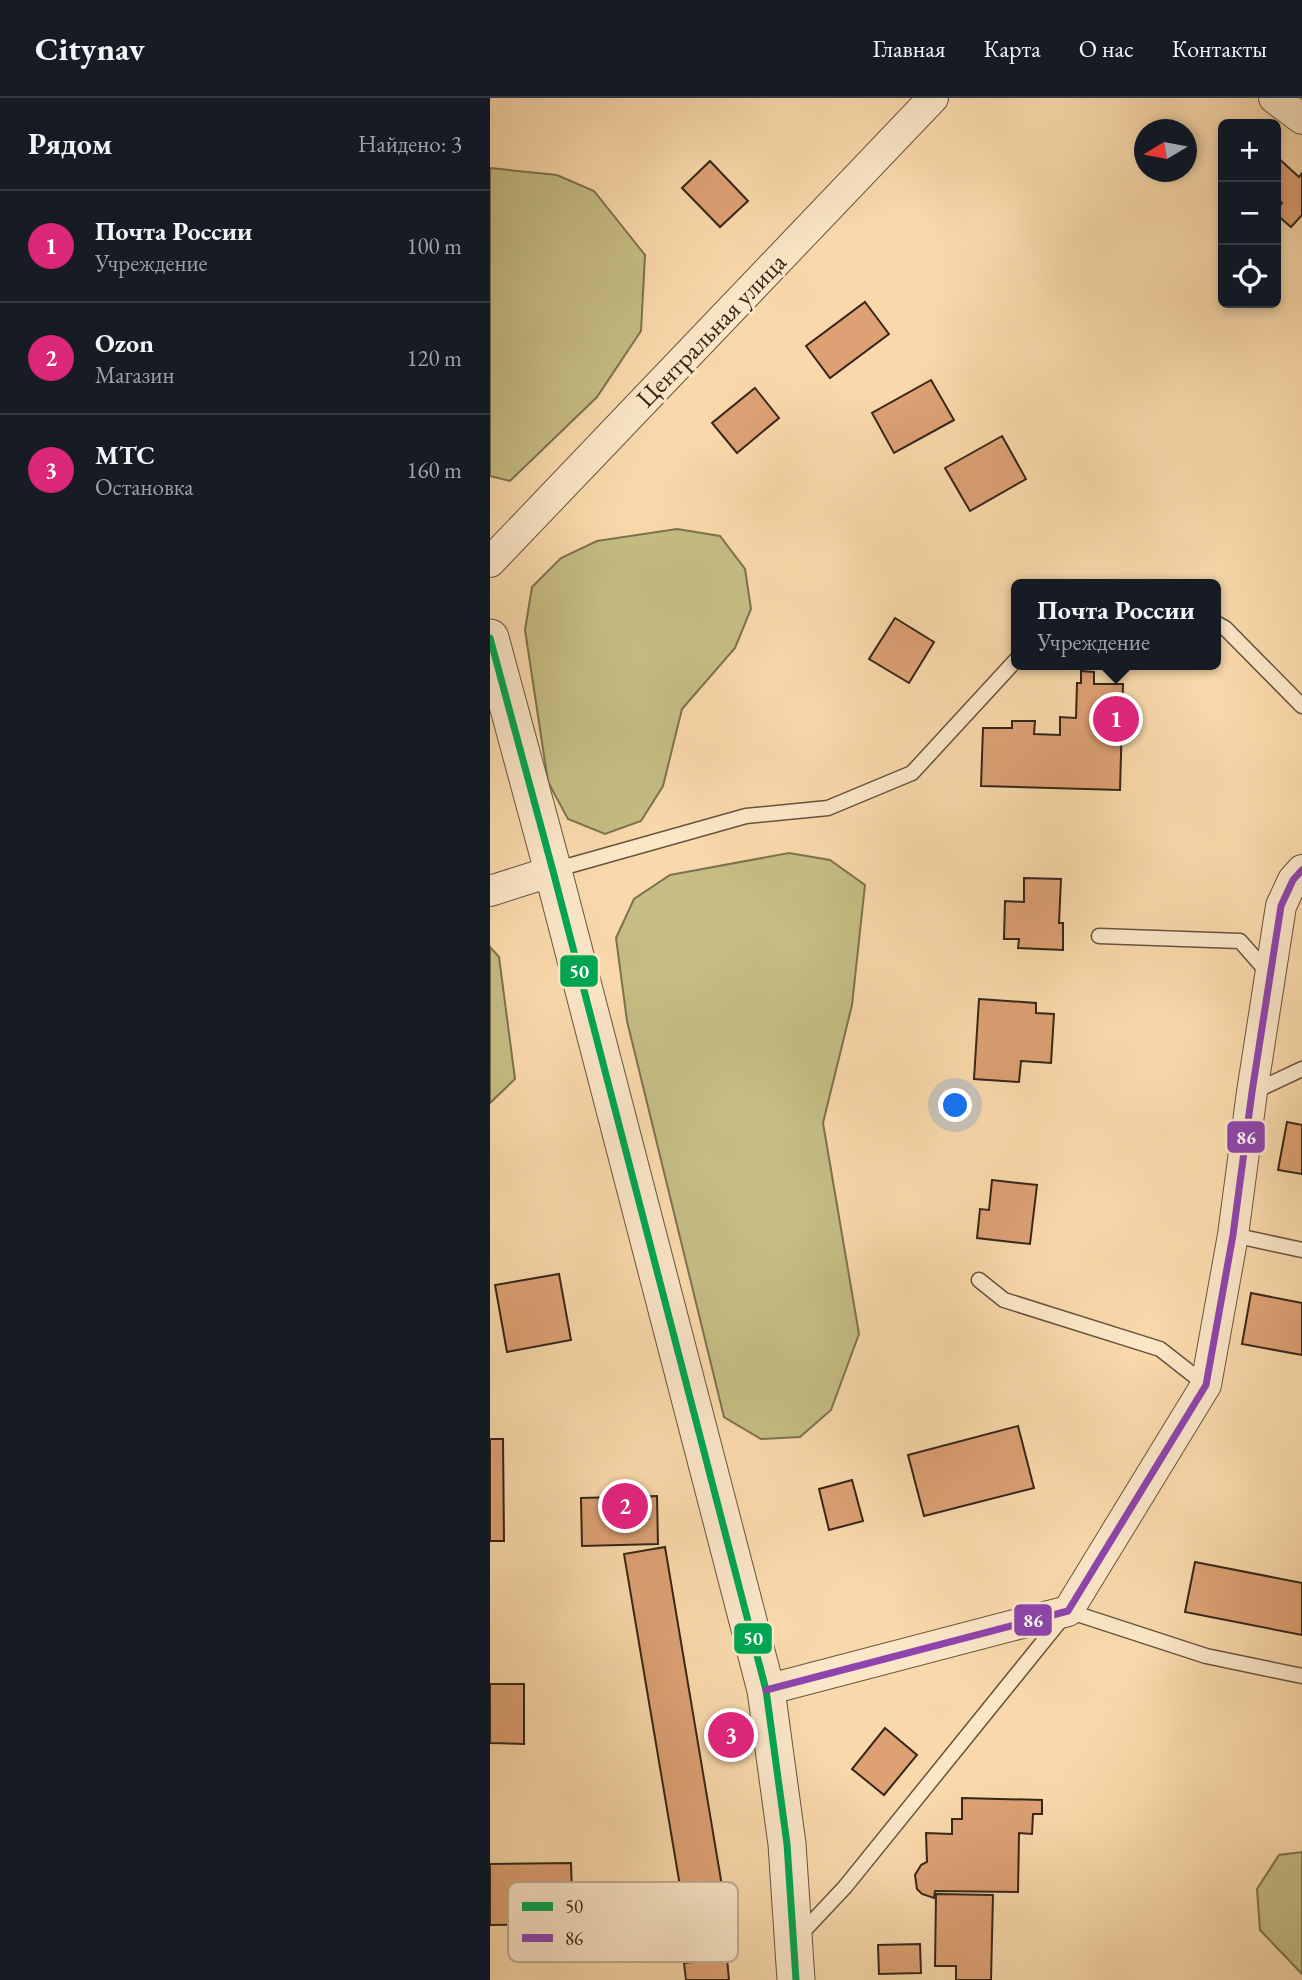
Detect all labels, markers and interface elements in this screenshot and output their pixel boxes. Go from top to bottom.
text: Citynav [35,27,145,70]
text: Главная [872,33,946,64]
text: Карта [984,33,1041,64]
text: О нас [1079,33,1134,64]
text: Контакты [1172,33,1267,64]
north arrow [1134,119,1197,182]
map controls [1218,119,1281,308]
button: + [1218,119,1281,182]
text: Рядом [28,124,112,163]
text: Найдено: 3 [358,129,462,159]
button: − [1218,182,1281,245]
text: Почта России [95,214,252,248]
text: 1 [45,231,57,261]
text: 100 m [406,231,462,261]
street label: Центральная улица [629,245,794,414]
button: locate [1218,245,1281,308]
text: Учреждение [95,248,208,278]
text: Ozon [95,326,154,360]
text: 2 [45,343,57,373]
text: 120 m [406,343,462,373]
text: Магазин [95,360,174,390]
text: МТС [95,438,155,472]
text: 3 [45,455,57,485]
text: 160 m [406,455,462,485]
text: Остановка [95,472,193,502]
popup [1011,579,1221,670]
text: Почта России [1037,593,1195,627]
text: Учреждение [1037,627,1150,657]
pin: 1 [1093,693,1139,745]
line badge: 50 [559,954,599,988]
text: 50 [569,959,589,984]
your location [938,1088,972,1122]
line badge: 86 [1226,1120,1266,1154]
text: 86 [1236,1125,1256,1150]
pin: 2 [602,1480,648,1532]
line badge: 86 [1013,1603,1053,1637]
text: 86 [1023,1608,1043,1633]
line badge: 50 [733,1622,773,1655]
text: 50 [743,1626,763,1651]
pin: 3 [708,1709,754,1761]
legend [508,1882,738,1962]
text: 50 [565,1894,583,1919]
text: 86 [565,1926,583,1951]

